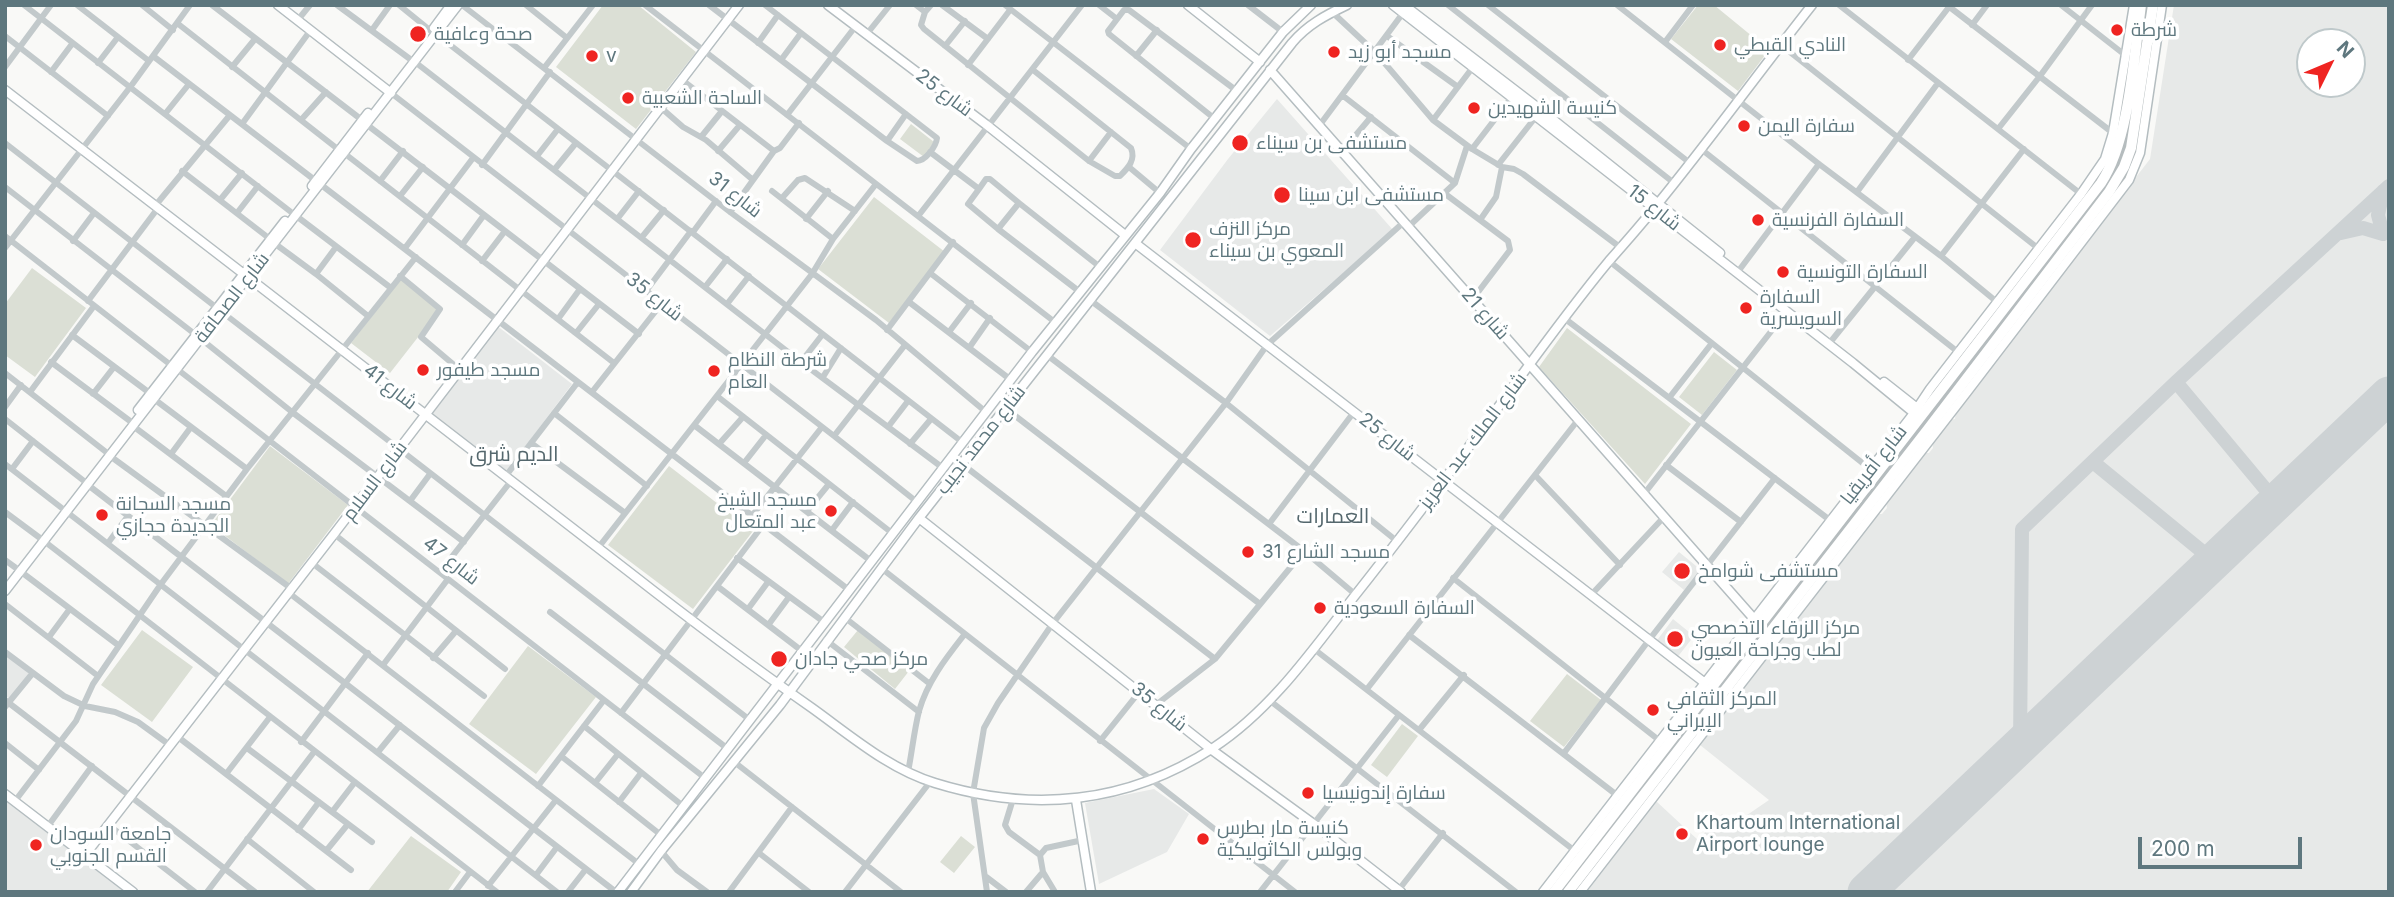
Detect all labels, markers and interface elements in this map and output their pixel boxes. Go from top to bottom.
place label: شرطة [2131,19,2177,41]
marker: شرطة [2109,22,2125,38]
place label: صحة وعافية [434,23,533,45]
marker: صحة وعافية [408,24,428,44]
north arrow [2296,28,2366,98]
place label: النادي القبطي [1734,34,1846,56]
marker: النادي القبطي [1712,37,1728,53]
text: N [2332,37,2359,63]
place label: مسجد أبو زيد [1348,41,1452,63]
marker: مسجد أبو زيد [1326,44,1342,60]
place label: v [606,45,617,67]
marker: v [584,48,600,64]
street label: شارع 25 [911,64,977,122]
place label: الساحة الشعبية [642,87,762,109]
marker: الساحة الشعبية [620,90,636,106]
place label: كنيسة الشهيدين [1488,97,1617,119]
marker: كنيسة الشهيدين [1466,100,1482,116]
place label: سفارة اليمن [1758,115,1855,137]
marker: سفارة اليمن [1736,118,1752,134]
place label: مستشفى بن سيناء [1256,132,1407,154]
marker: مستشفى بن سيناء [1230,133,1250,153]
street label: شارع 31 [704,167,766,223]
street label: شارع 15 [1623,180,1685,236]
place label: مستشفى ابن سينا [1298,184,1444,206]
marker: مستشفى ابن سينا [1272,185,1292,205]
place label: السفارة الفرنسية [1772,209,1904,231]
marker: السفارة الفرنسية [1750,212,1766,228]
place label: مركز النزف المعوي بن سيناء [1209,218,1344,262]
marker: مركز النزف المعوي بن سيناء [1183,230,1203,250]
street label: شارع الصحافة [190,248,274,348]
place label: السفارة التونسية [1797,261,1928,283]
marker: السفارة التونسية [1775,264,1791,280]
street label: شارع 35 [621,268,687,326]
street label: شارع 21 [1456,283,1514,345]
place label: السفارة السويسرية [1760,286,1842,330]
marker: السفارة السويسرية [1738,300,1754,316]
place label: شرطة النظام العام [728,349,827,393]
street label: شارع 41 [359,359,421,415]
place label: مسجد طيفور [437,359,540,381]
marker: مسجد طيفور [415,362,431,378]
marker: شرطة النظام العام [706,363,722,379]
street label: شارع الملك عبد العزيز [1414,368,1532,514]
street label: شارع محمد نجيب [931,381,1031,499]
street label: شارع 25 [1354,408,1420,466]
street label: شارع أفريقيا [1836,421,1912,509]
street label: شارع السلام [338,437,412,525]
district label: الديم شرق [469,442,559,468]
place label: مسجد الشيخ عبد المتعال [717,489,817,533]
place label: مسجد السجانة الجديدة حجازي [116,493,231,537]
marker: مسجد الشيخ عبد المتعال [823,503,839,519]
district label: العمارات [1297,504,1369,530]
marker: مسجد السجانة الجديدة حجازي [94,507,110,523]
street label: شارع 47 [418,532,484,590]
place label: مسجد الشارع 31 [1262,541,1390,563]
marker: مسجد الشارع 31 [1240,544,1256,560]
place label: مستشفى شوامخ [1698,560,1839,582]
marker: مستشفى شوامخ [1672,561,1692,581]
place label: السفارة السعودية [1334,597,1475,619]
marker: السفارة السعودية [1312,600,1328,616]
place label: مركز الزرقاء التخصصي لطب وجراحة العيون [1691,617,1860,661]
marker: مركز الزرقاء التخصصي لطب وجراحة العيون [1665,629,1685,649]
place label: مركز صحي جادان [795,648,928,670]
marker: مركز صحي جادان [769,649,789,669]
street label: شارع 35 [1126,678,1192,736]
place label: المركز الثقافي الإيراني [1667,688,1777,732]
marker: المركز الثقافي الإيراني [1645,702,1661,718]
place label: سفارة إندونيسيا [1322,782,1446,804]
marker: سفارة إندونيسيا [1300,785,1316,801]
place label: Khartoum International Airport lounge [1696,812,1900,856]
place label: كنيسة مار بطرس وبولس الكاثوليكية [1217,817,1362,861]
place label: جامعة السودان القسم الجنوبي [50,823,171,867]
scale bar [2142,824,2306,868]
marker: Khartoum International Airport lounge [1674,826,1690,842]
marker: كنيسة مار بطرس وبولس الكاثوليكية [1195,831,1211,847]
text: 200 m [2151,836,2215,861]
marker: جامعة السودان القسم الجنوبي [28,837,44,853]

